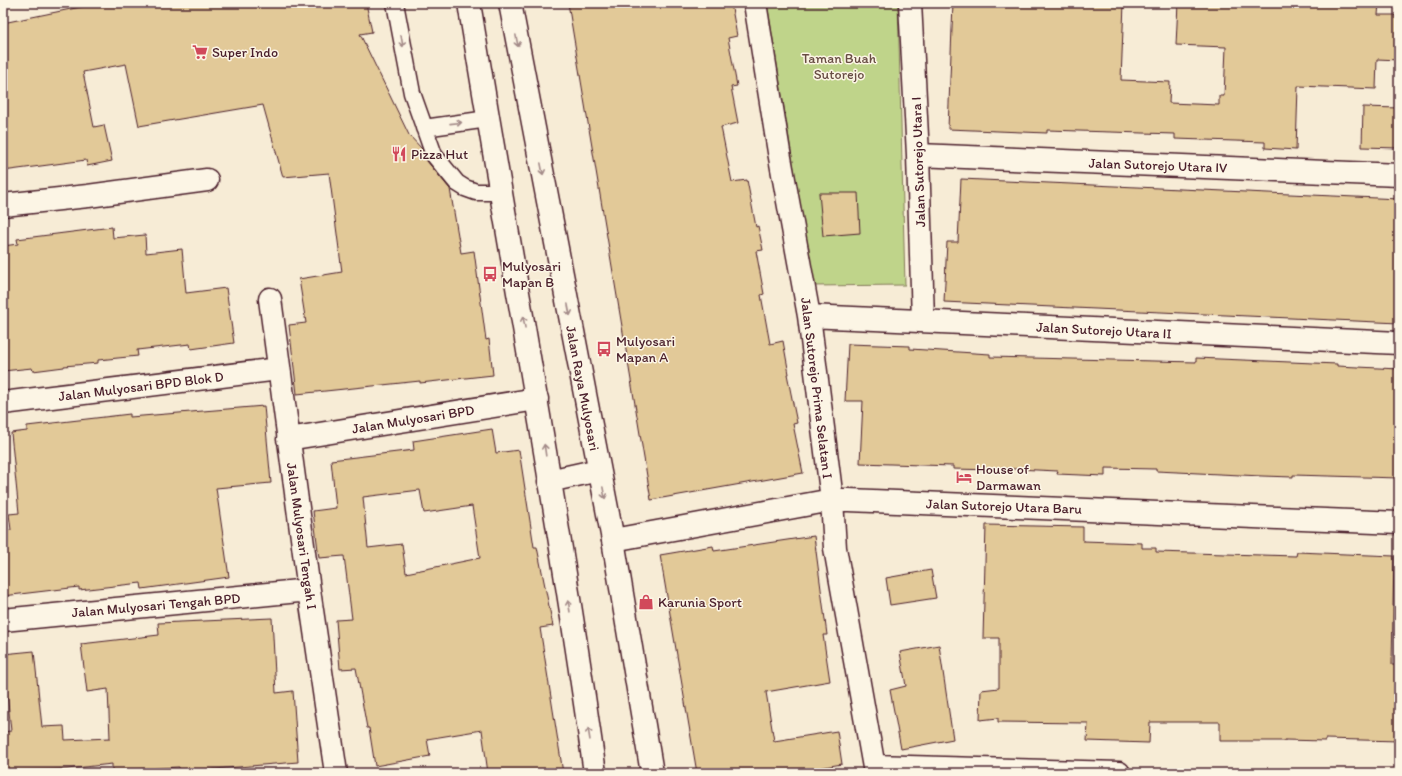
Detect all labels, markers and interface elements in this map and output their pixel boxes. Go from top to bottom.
one-way arrow [514,34,522,47]
one-way arrow [398,35,406,48]
supermarket icon: Super Indo [191,43,209,61]
place label: Super Indo [212,44,278,61]
park label: Taman Buah Sutorejo [802,50,877,83]
street label: Jalan Sutorejo Utara I [908,97,929,227]
one-way arrow [449,119,462,126]
restaurant icon: Pizza Hut [390,145,408,163]
place label: Pizza Hut [411,146,468,163]
street label: Jalan Sutorejo Utara IV [1088,155,1228,176]
one-way arrow [538,162,546,175]
place label: Mulyosari Mapan B [502,258,561,291]
bus stop icon: Mulyosari Mapan B [481,265,499,283]
street label: Jalan Sutorejo Prima Selatan I [797,296,836,480]
one-way arrow [565,304,573,317]
one-way arrow [519,315,527,328]
street label: Jalan Sutorejo Utara II [1036,318,1172,343]
street label: Jalan Raya Mulyosari [562,324,603,452]
place label: Mulyosari Mapan A [616,333,675,366]
bus stop icon: Mulyosari Mapan A [595,340,613,358]
street label: Jalan Mulyosari BPD Blok D [58,368,225,405]
street label: Jalan Mulyosari BPD [351,401,476,438]
one-way arrow [541,444,549,457]
street label: Jalan Mulyosari Tengah I [283,461,320,611]
place label: House of Darmawan [976,461,1041,494]
hotel icon: House of Darmawan [955,468,973,486]
one-way arrow [600,486,608,499]
street label: Jalan Sutorejo Utara Baru [926,495,1083,518]
street label: Jalan Mulyosari Tengah BPD [71,590,241,621]
shop icon: Karunia Sport [637,593,655,611]
place label: Karunia Sport [658,594,742,611]
one-way arrow [565,600,573,613]
one-way arrow [585,728,593,741]

